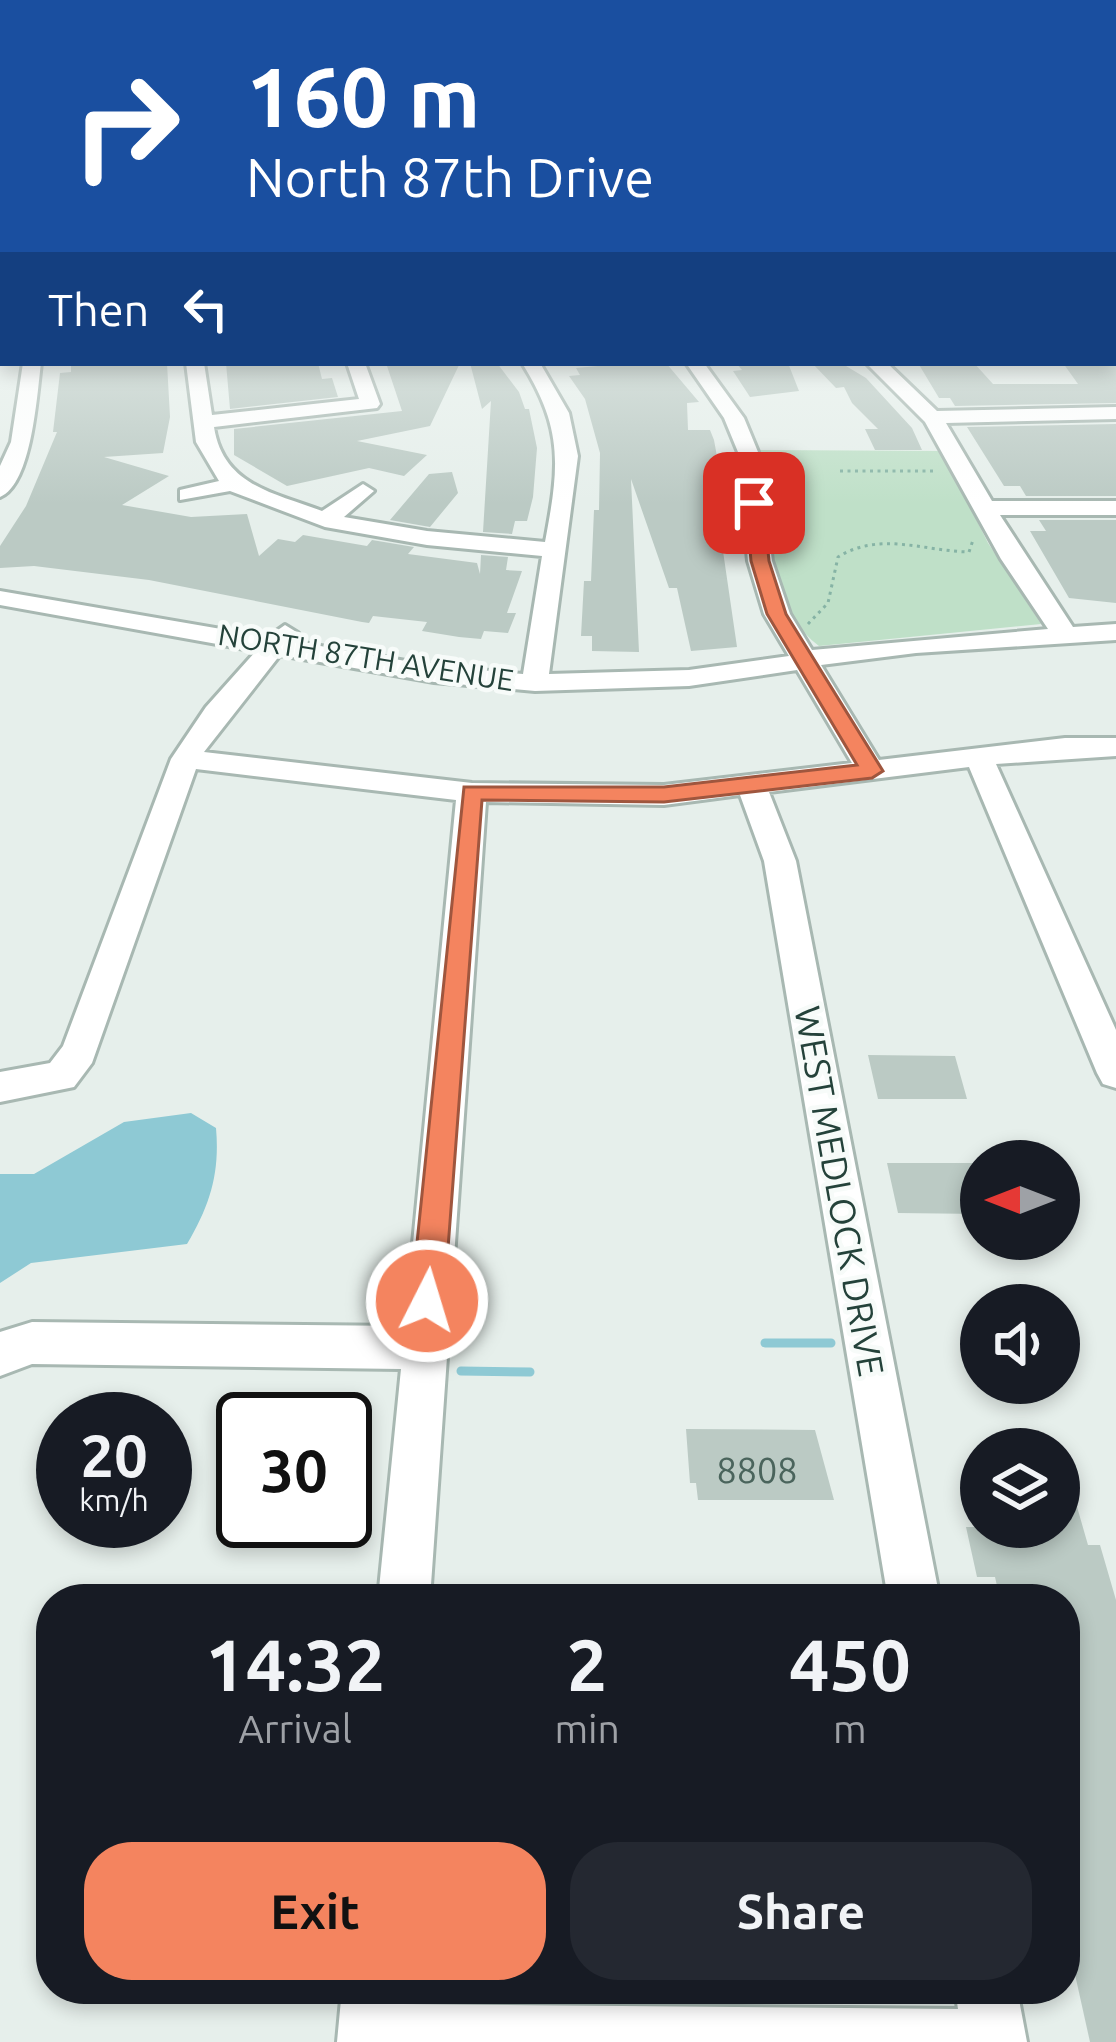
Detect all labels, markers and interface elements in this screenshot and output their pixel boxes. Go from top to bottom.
icon: right [48,48,204,204]
text: 160 m [246,49,480,143]
text: North 87th Drive [246,147,654,207]
icon: left [173,276,239,342]
text: Then [48,284,149,335]
pin [703,452,805,554]
icon: arrive [721,470,787,536]
street label: NORTH 87TH AVENUE [216,617,516,697]
street label: WEST MEDLOCK DRIVE [787,1003,893,1379]
north arrow [960,1140,1080,1260]
map controls [960,1140,1080,1548]
position arrow [364,1238,490,1364]
button: sound [960,1284,1080,1404]
speed limit sign: 30 [216,1392,372,1548]
text: 20 [80,1421,148,1488]
button: layers [960,1428,1080,1548]
house number: 8808 [716,1449,798,1490]
text: km/h [79,1483,149,1517]
text: 14:32 [205,1624,385,1705]
text: 2 [567,1624,607,1705]
text: 450 [789,1624,911,1705]
text: Arrival [238,1707,352,1750]
text: min [554,1707,620,1750]
text: m [833,1707,867,1750]
button: Exit [84,1842,546,1980]
button: Share [570,1842,1032,1980]

